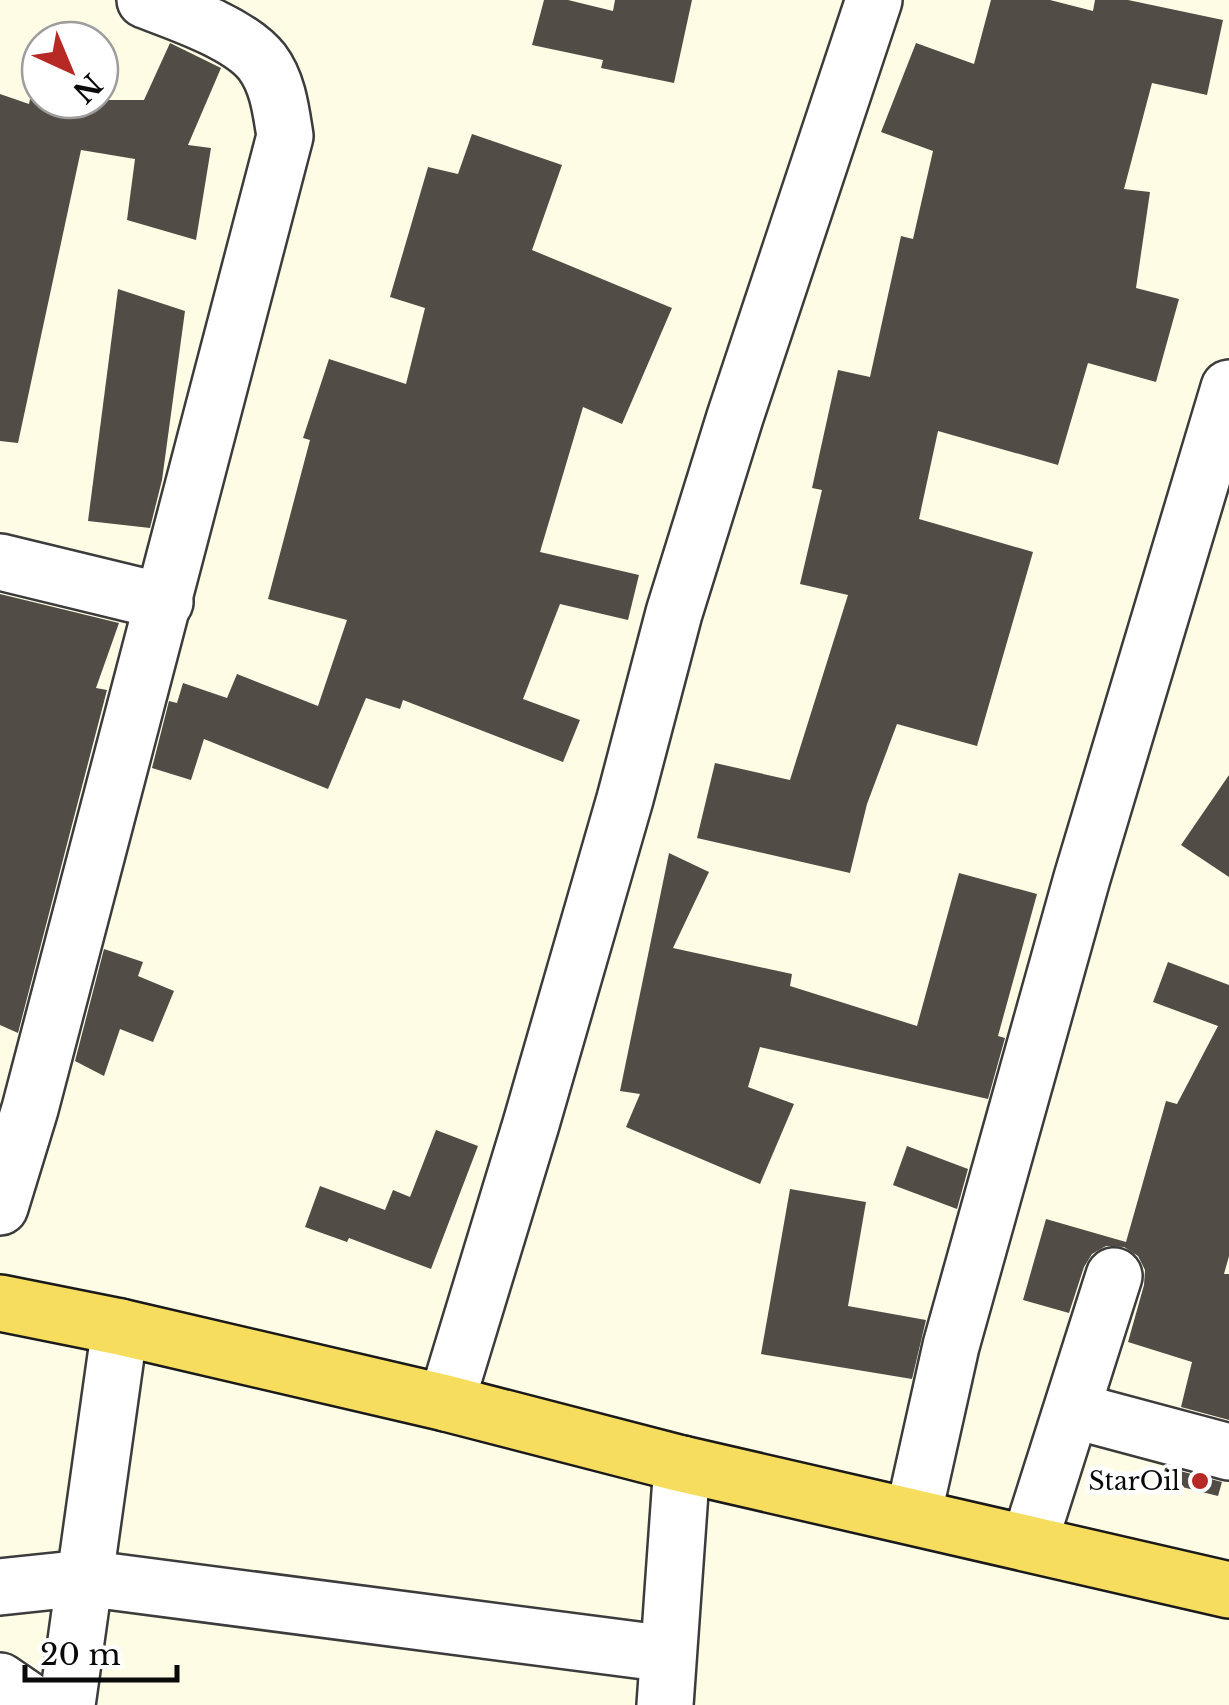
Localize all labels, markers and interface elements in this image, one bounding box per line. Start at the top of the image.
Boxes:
north arrow [20,20,120,120]
text: N [65,66,109,109]
place label: StarOil [1088,1466,1180,1497]
marker: StarOil [1189,1470,1211,1492]
scale bar [25,1620,178,1682]
text: 20 m [40,1636,121,1673]

